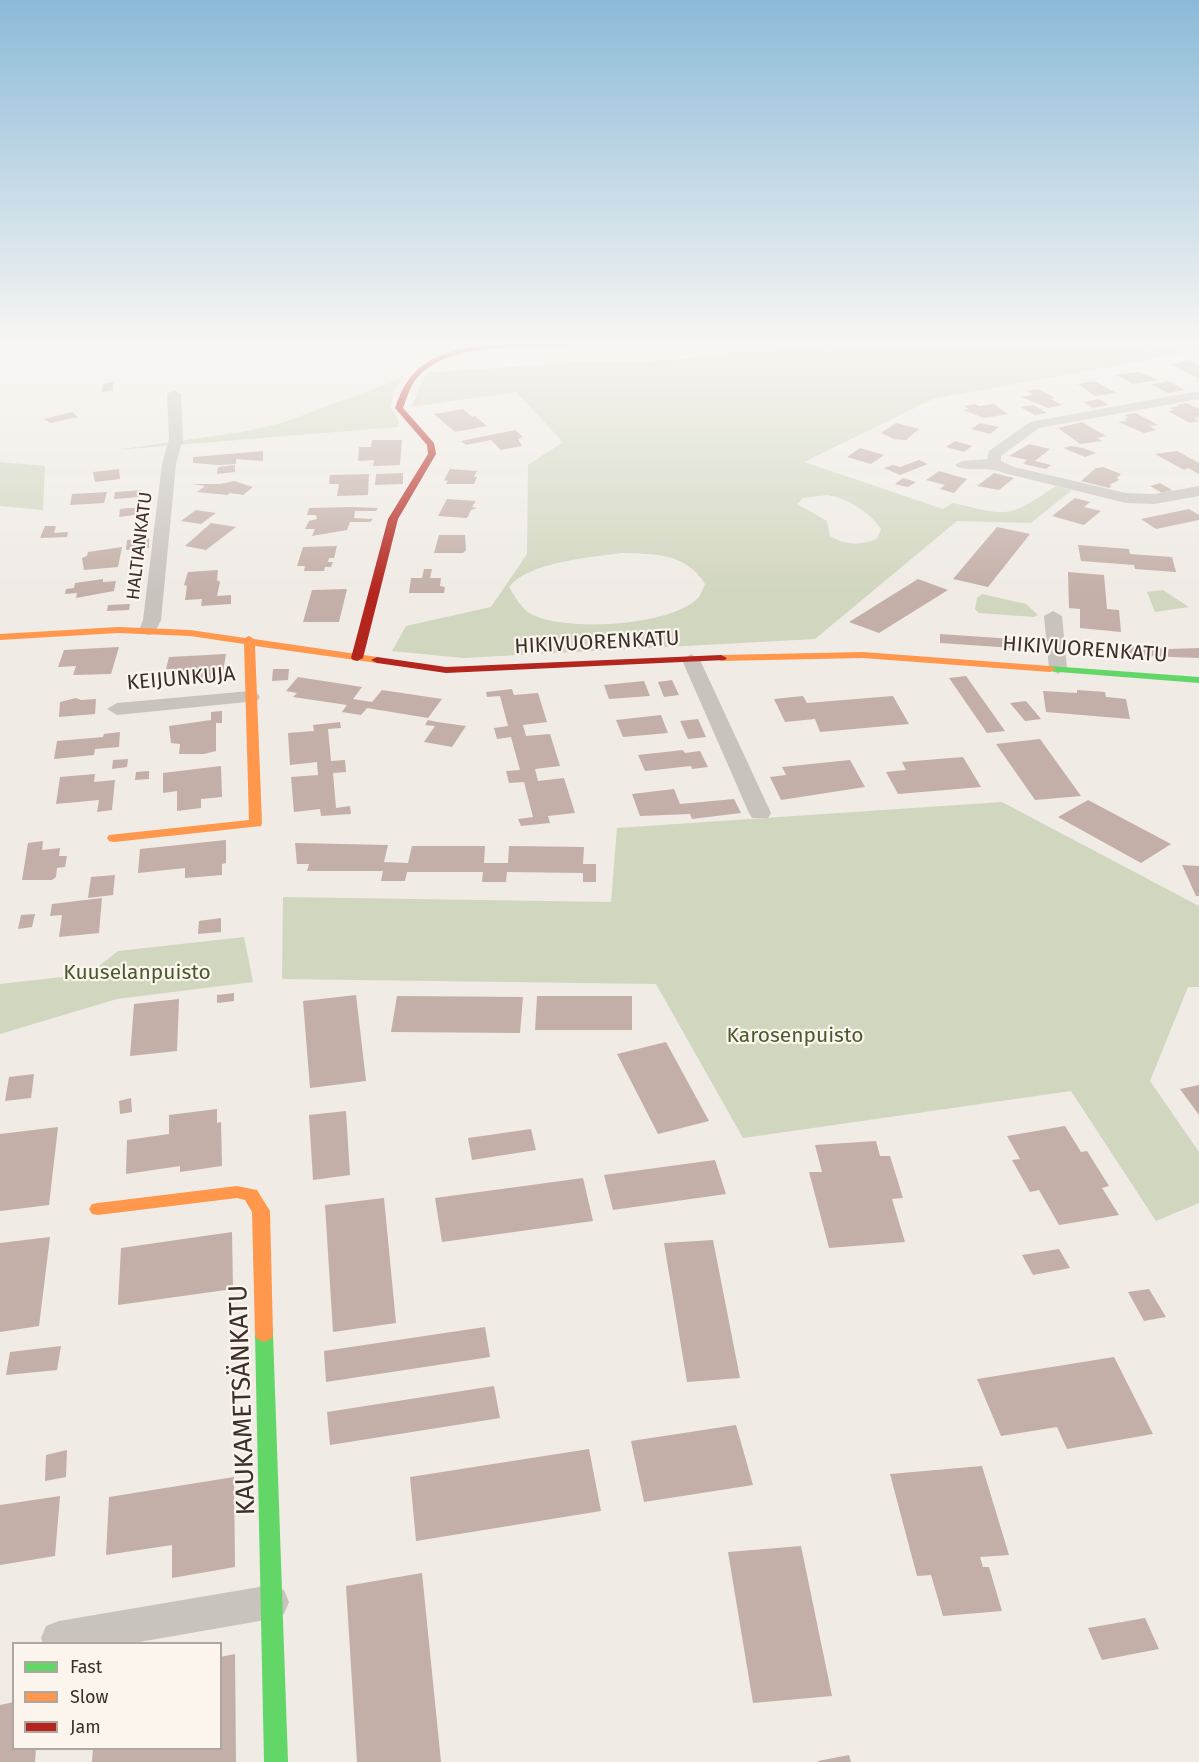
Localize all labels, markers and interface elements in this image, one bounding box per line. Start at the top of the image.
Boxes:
street label: HALTIANKATU [123,491,157,601]
street label: HIKIVUORENKATU [514,626,680,660]
street label: HIKIVUORENKATU [1002,632,1168,668]
street label: KEIJUNKUJA [126,662,236,696]
park label: Kuuselanpuisto [63,960,211,986]
park label: Karosenpuisto [727,1023,863,1049]
street label: KAUKAMETSÄNKATU [223,1284,263,1516]
legend [12,1642,222,1750]
text: Fast [70,1656,102,1678]
text: Slow [70,1686,108,1708]
text: Jam [70,1716,101,1738]

